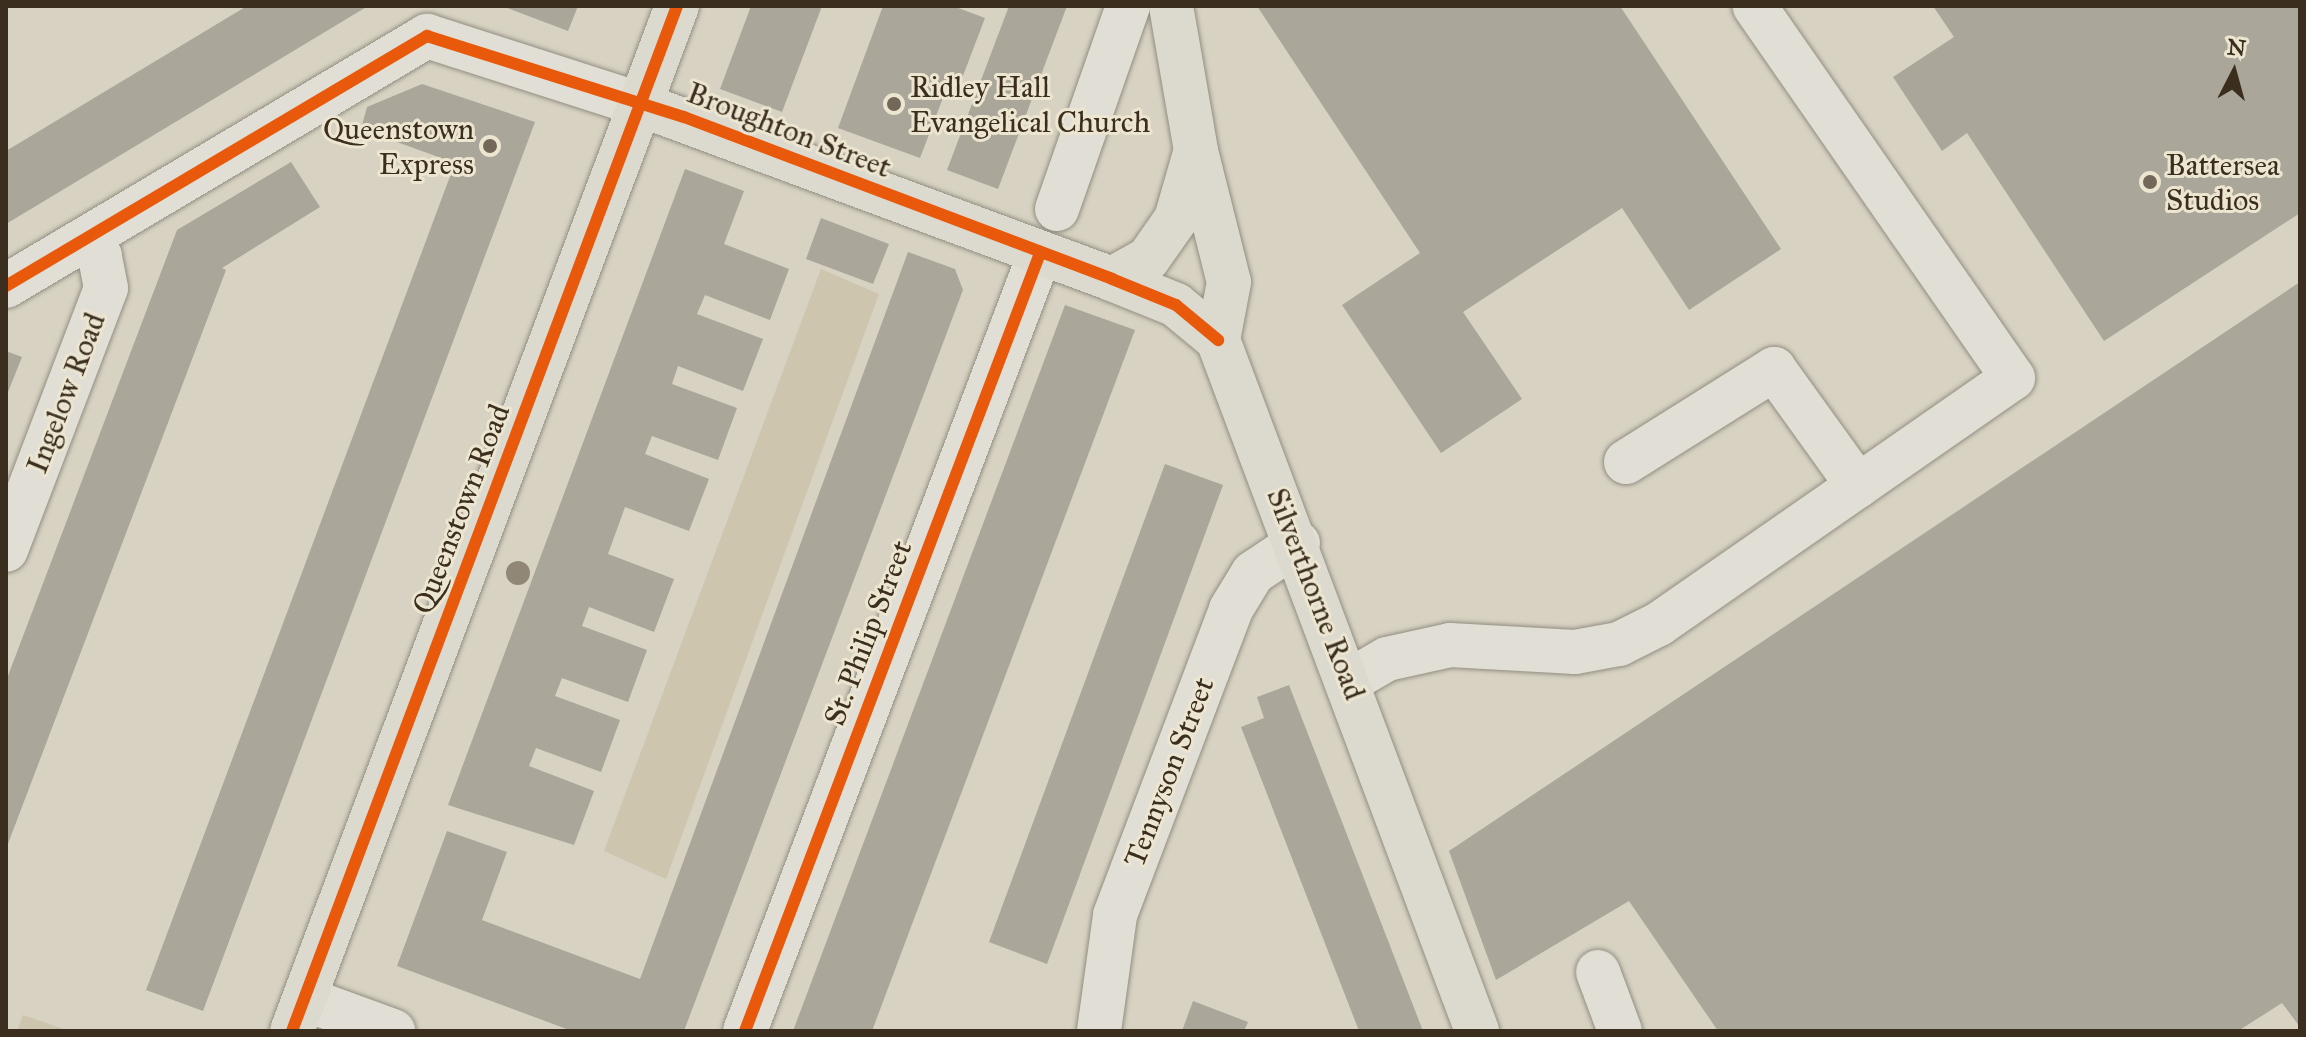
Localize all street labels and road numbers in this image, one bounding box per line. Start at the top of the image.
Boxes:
street label: Broughton Street [682,75,896,185]
street label: Ingelow Road [19,308,113,478]
street label: Queenstown Road [405,399,517,619]
street label: Silverthorne Road [1259,483,1373,705]
street label: St. Philip Street [816,536,920,730]
street label: Tennyson Street [1116,672,1222,872]

